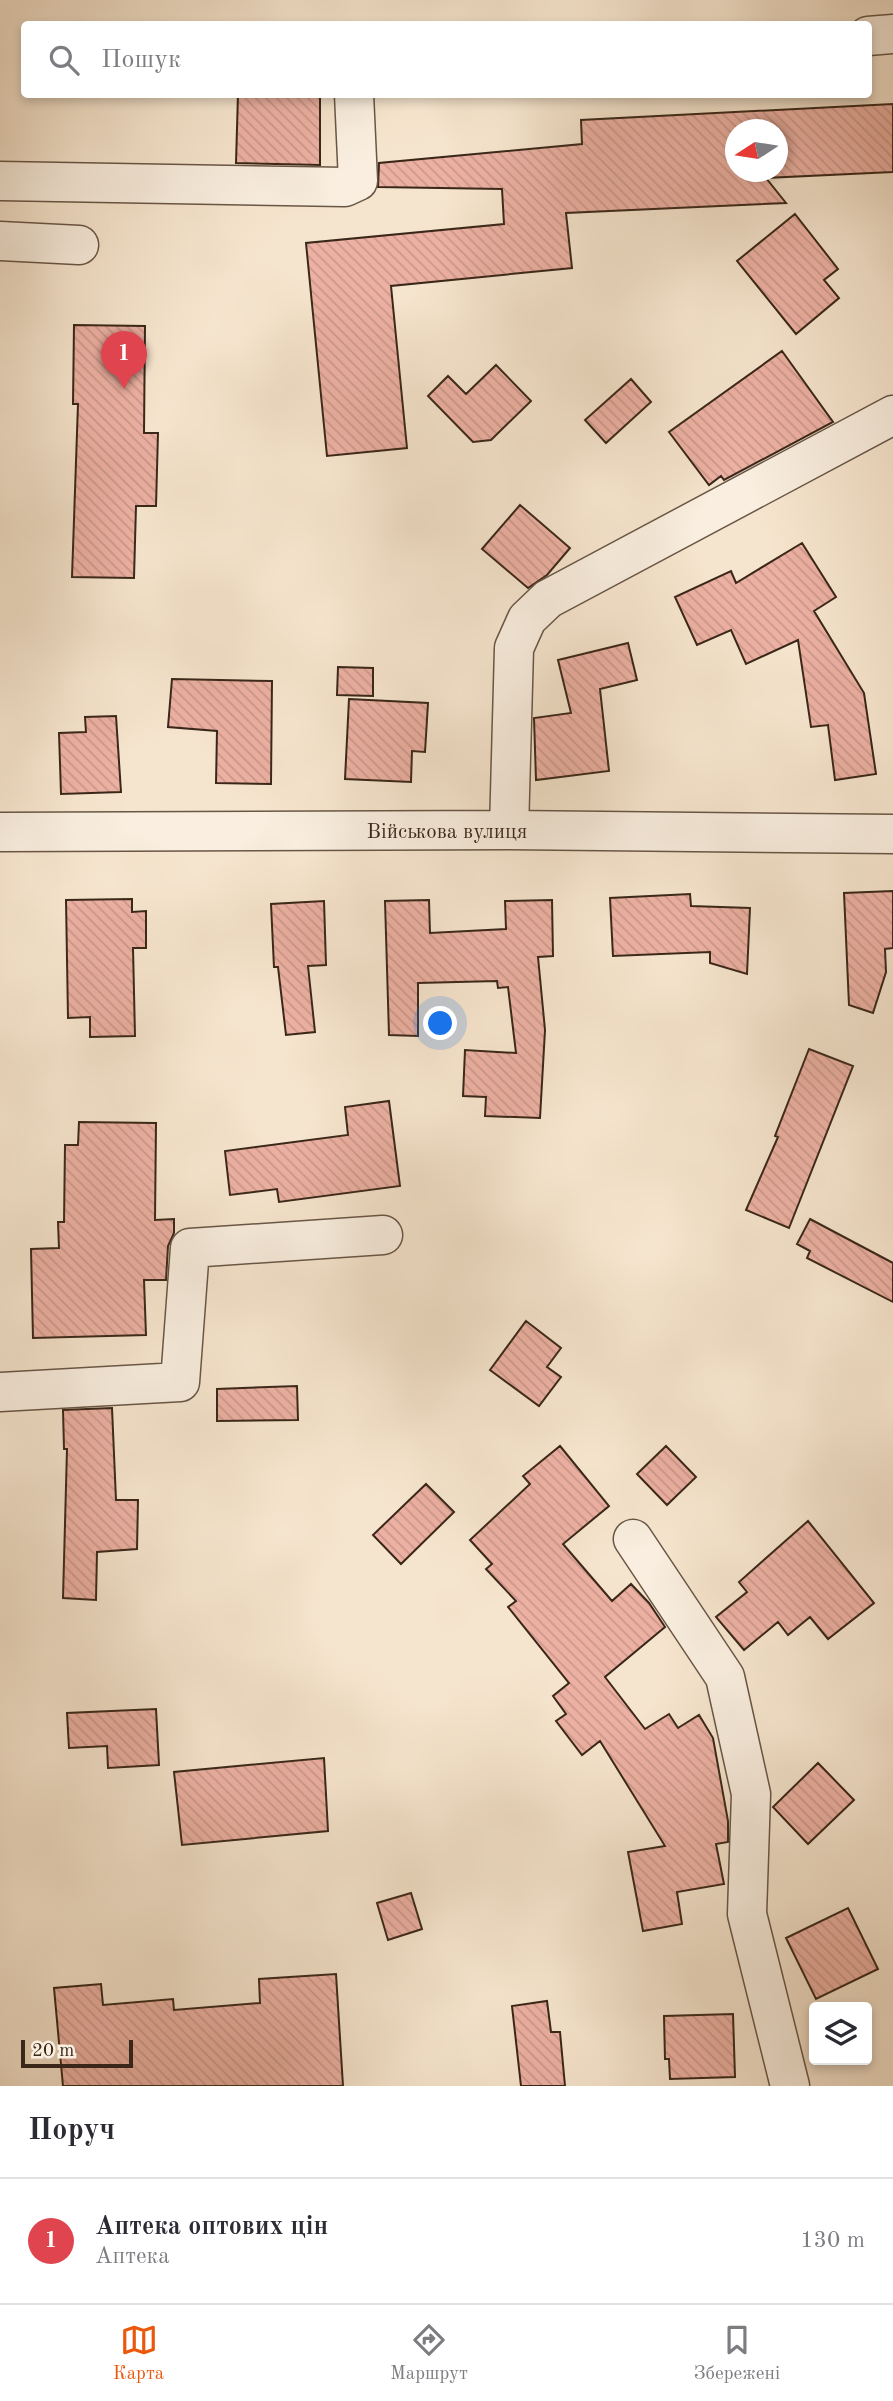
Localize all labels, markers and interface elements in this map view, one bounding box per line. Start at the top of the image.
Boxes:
search box [21,21,872,98]
icon: search [45,41,83,79]
text: Пошук [101,47,181,73]
north arrow [725,119,788,182]
pin: 1 [101,331,147,389]
street label: Військова вулиця [367,822,528,843]
your location [423,1006,457,1040]
map controls [809,2002,872,2065]
button: layers [809,2002,872,2065]
scale bar [21,2037,133,2069]
text: 20 m [32,2042,74,2061]
text: Поруч [28,2116,115,2146]
text: Аптека оптових цін [95,2214,328,2240]
text: 1 [44,2229,58,2252]
text: 130 m [800,2229,865,2252]
text: Аптека [95,2245,170,2268]
tab: Карта [113,2321,164,2386]
tab: Маршрут [390,2321,468,2386]
tab: Збережені [694,2321,780,2386]

